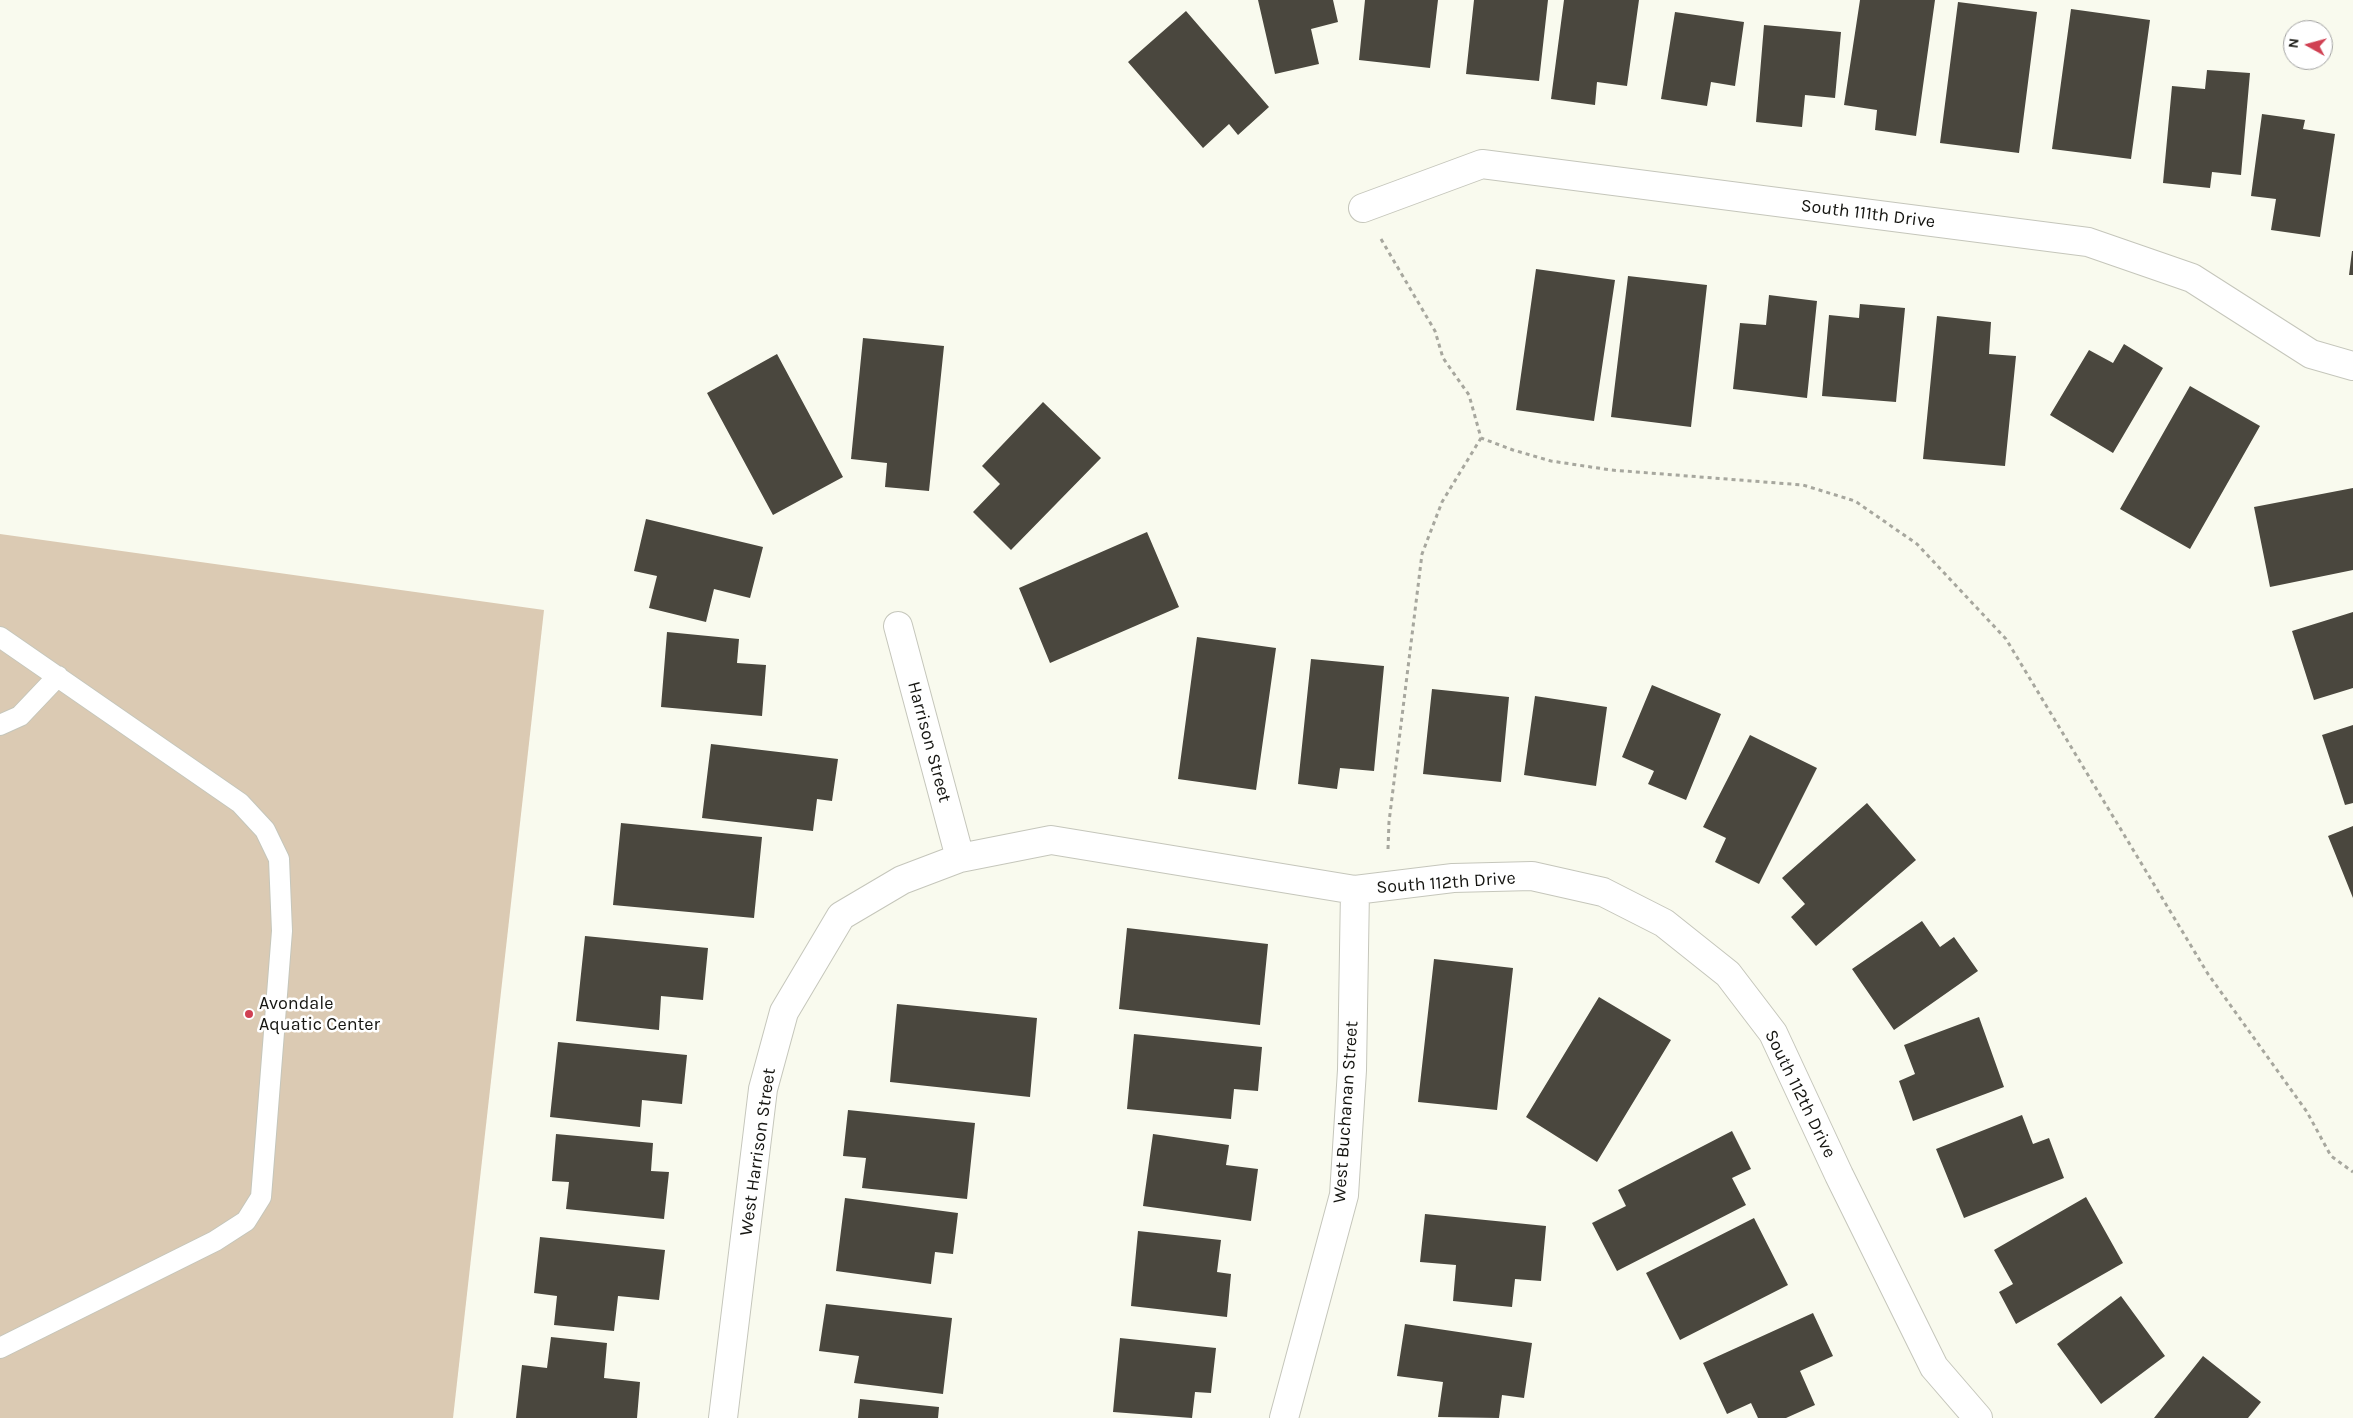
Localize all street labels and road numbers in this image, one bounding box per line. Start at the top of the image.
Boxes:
street label: South 111th Drive [1800,195,1936,233]
street label: Harrison Street [903,679,955,805]
street label: South 112th Drive [1376,867,1516,899]
street label: West Buchanan Street [1329,1020,1363,1204]
street label: South 112th Drive [1760,1026,1840,1162]
street label: West Harrison Street [736,1067,780,1237]

